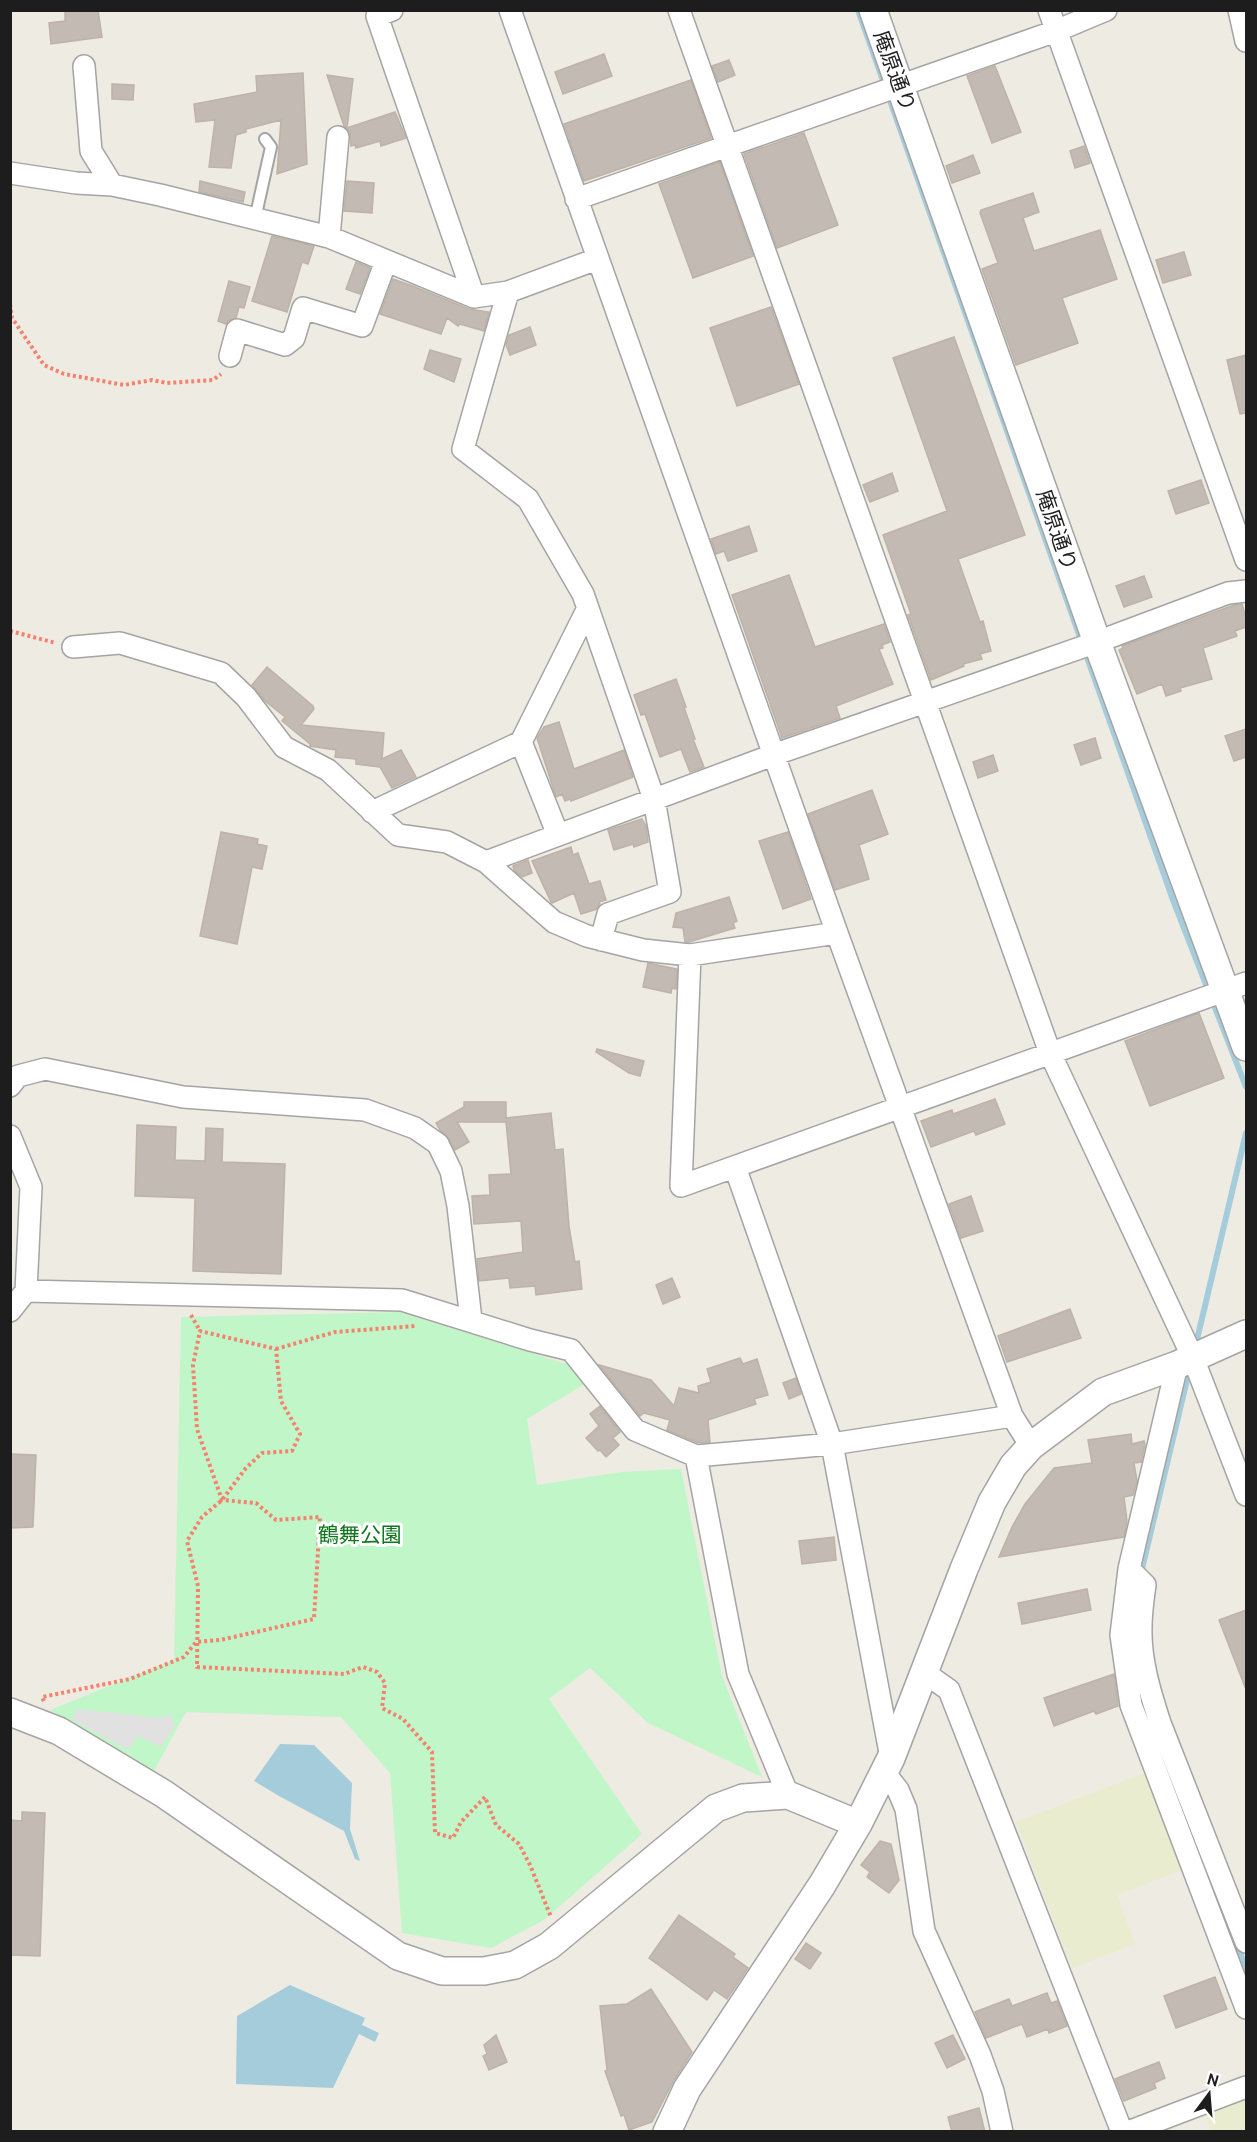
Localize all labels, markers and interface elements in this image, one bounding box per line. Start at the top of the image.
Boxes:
street label: 庵原通り [869,27,921,115]
street label: 庵原通り [1032,486,1082,574]
park label: 鶴舞公園 [318,1522,402,1547]
north arrow [1179,2064,1239,2124]
text: N [1205,2069,1221,2091]

